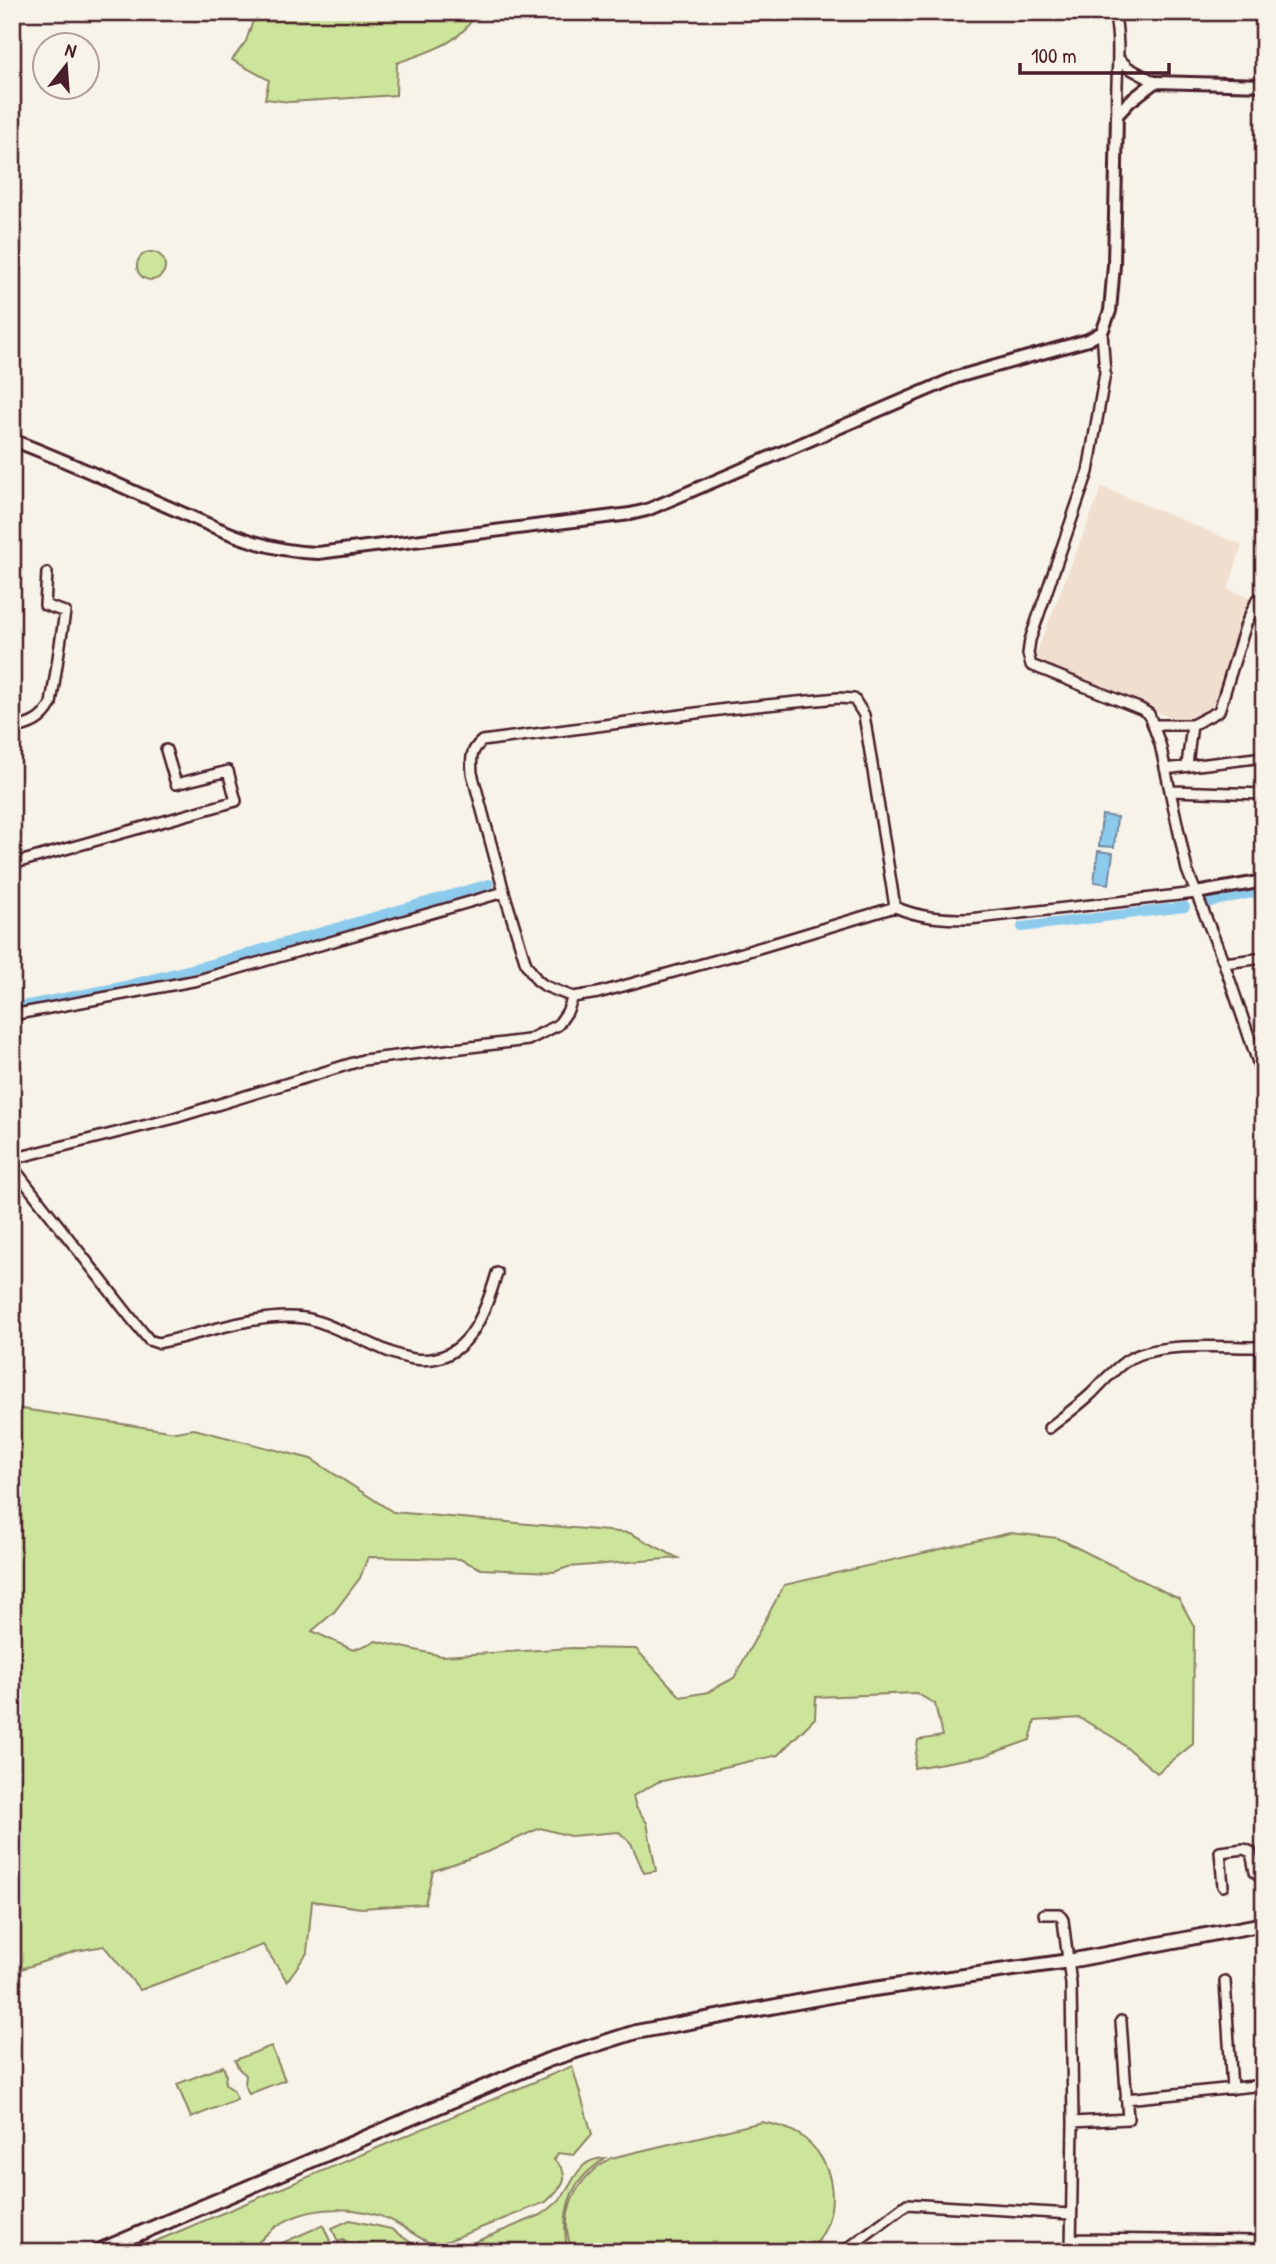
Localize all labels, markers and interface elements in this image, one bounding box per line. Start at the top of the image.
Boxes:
north arrow [32,32,102,102]
scale bar [1020,32,1169,76]
text: N [62,36,80,64]
text: 100 m [1031,41,1077,70]

